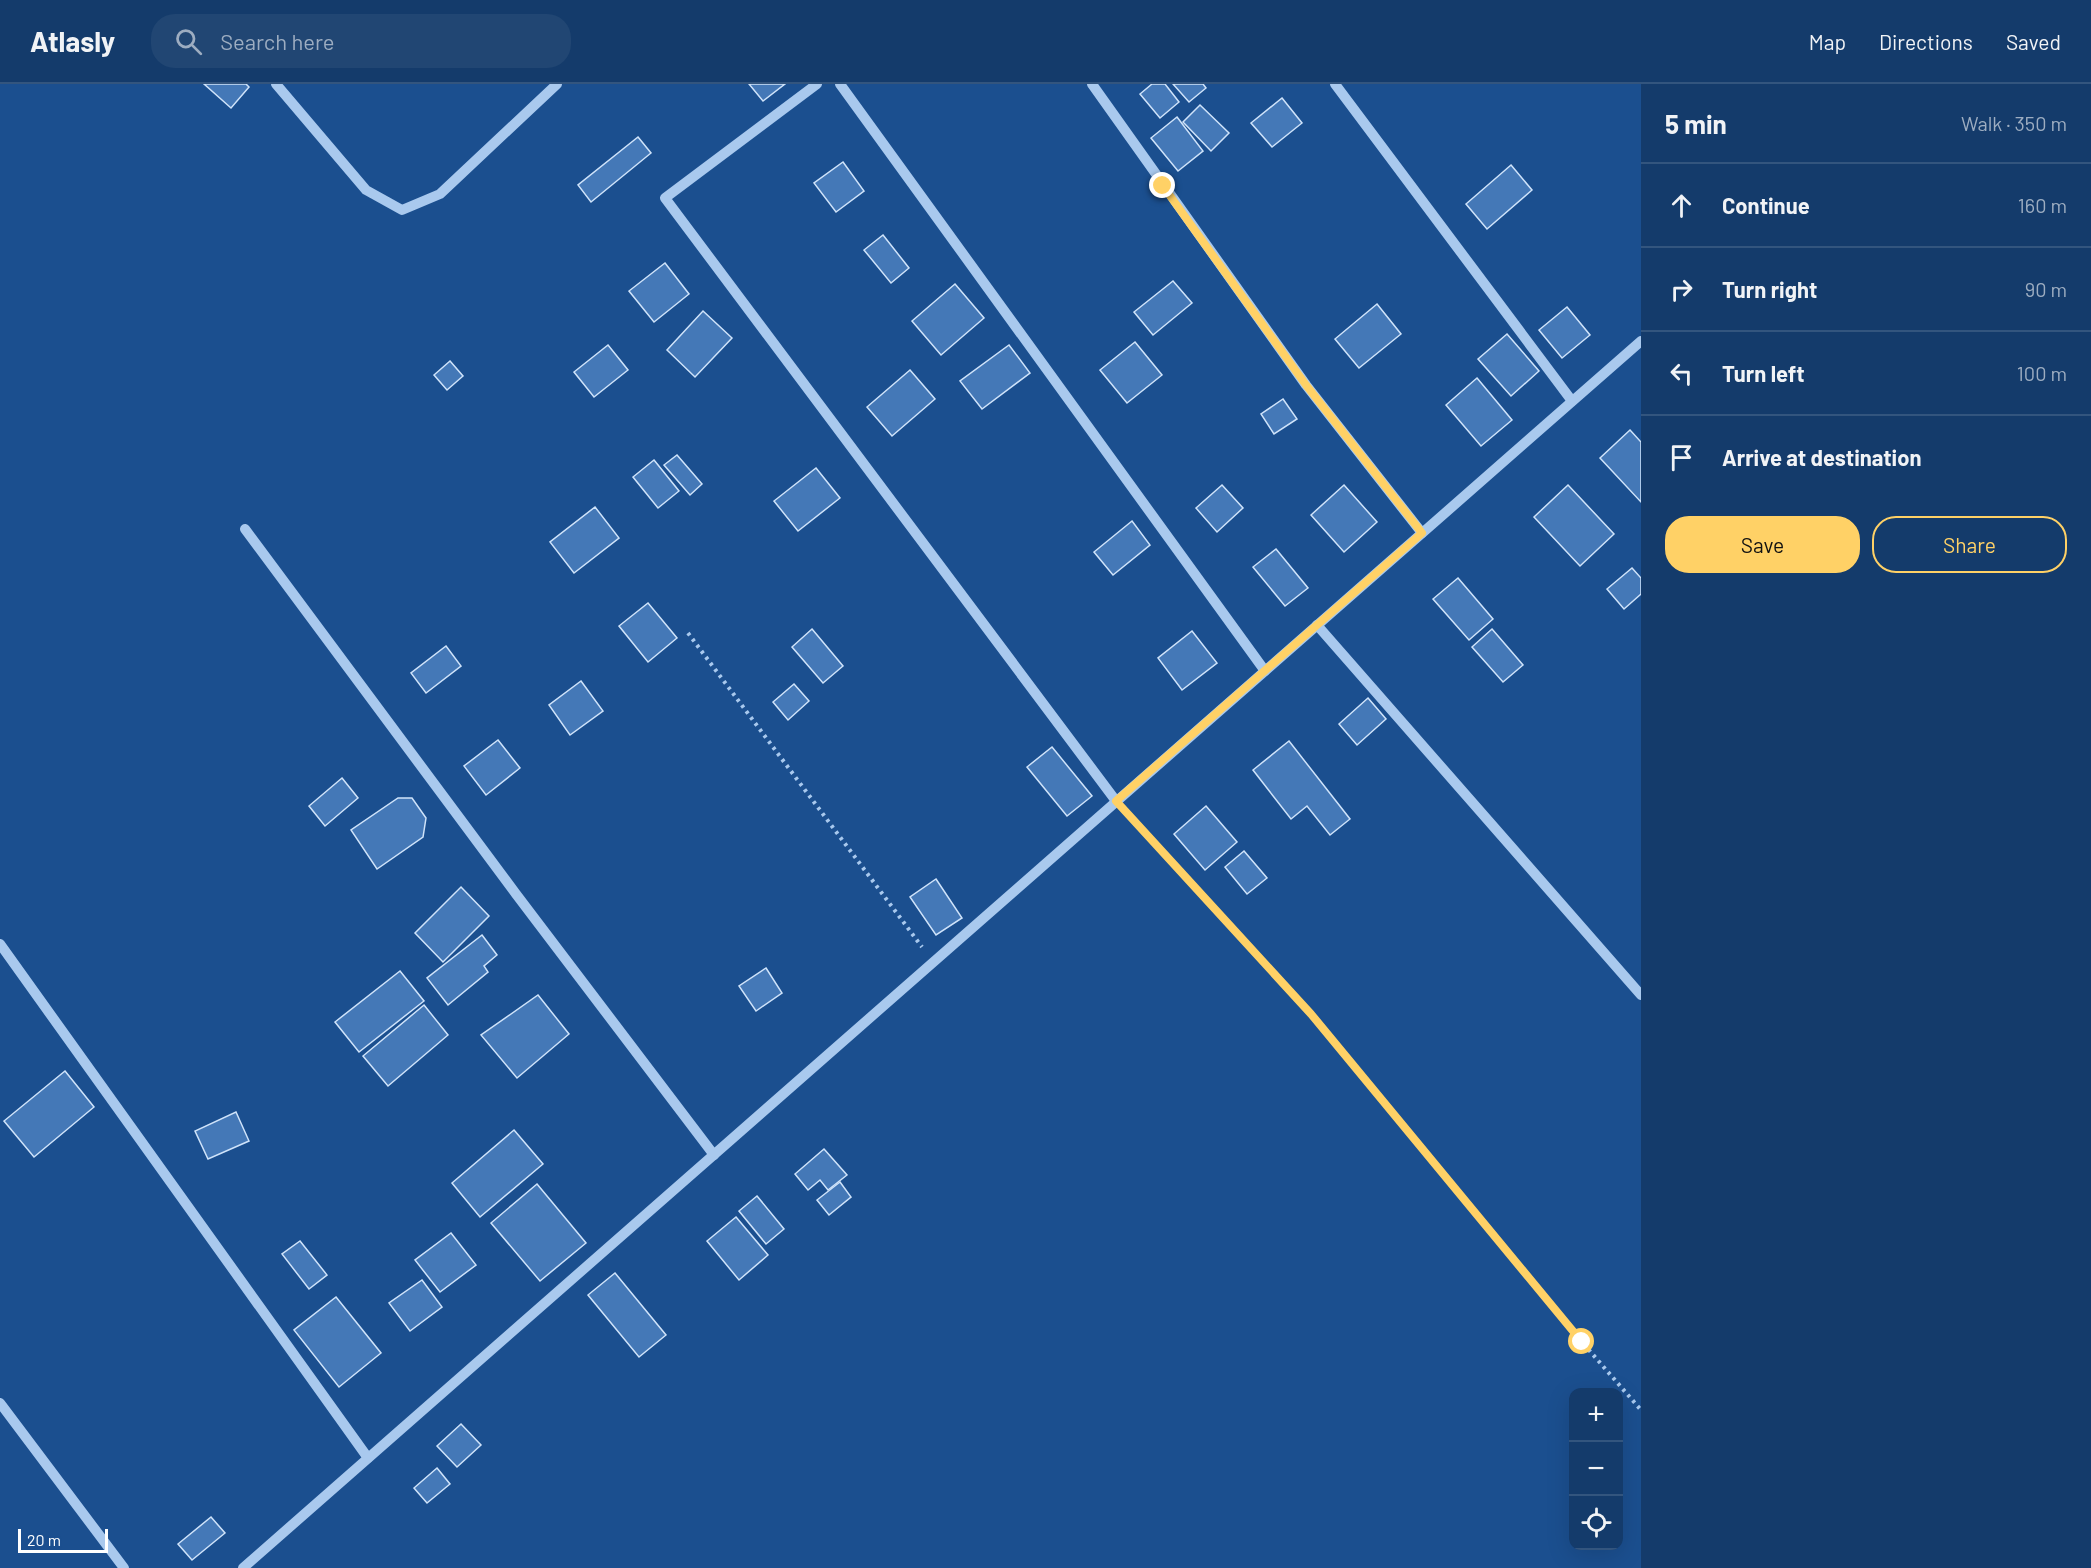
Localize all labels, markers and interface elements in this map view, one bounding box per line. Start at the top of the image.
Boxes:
search box [151,14,571,68]
text: Atlasly [30,24,115,58]
icon: search [172,25,205,58]
text: Search here [220,28,335,54]
text: Map [1809,29,1846,54]
text: Directions [1879,29,1973,54]
text: Saved [2006,29,2061,54]
text: 5 min [1665,108,1727,139]
text: Walk · 350 m [1961,111,2067,135]
route end [1149,172,1175,198]
icon: ahead [1665,189,1698,222]
text: Continue [1722,192,1810,218]
text: 160 m [2018,193,2067,217]
icon: right [1665,273,1698,306]
text: Turn right [1722,276,1817,302]
text: 90 m [2025,277,2067,301]
icon: left [1665,357,1698,390]
text: Turn left [1722,360,1805,386]
text: 100 m [2017,361,2067,385]
icon: arrive [1665,441,1698,474]
text: Arrive at destination [1722,444,1921,470]
button: Save [1665,516,1860,573]
button: Share [1872,516,2067,573]
route start [1568,1328,1594,1354]
map controls [1569,1388,1623,1550]
button: + [1569,1388,1623,1442]
button: − [1569,1442,1623,1496]
button: locate [1569,1496,1623,1550]
scale bar [18,1526,108,1554]
text: 20 m [27,1530,61,1549]

